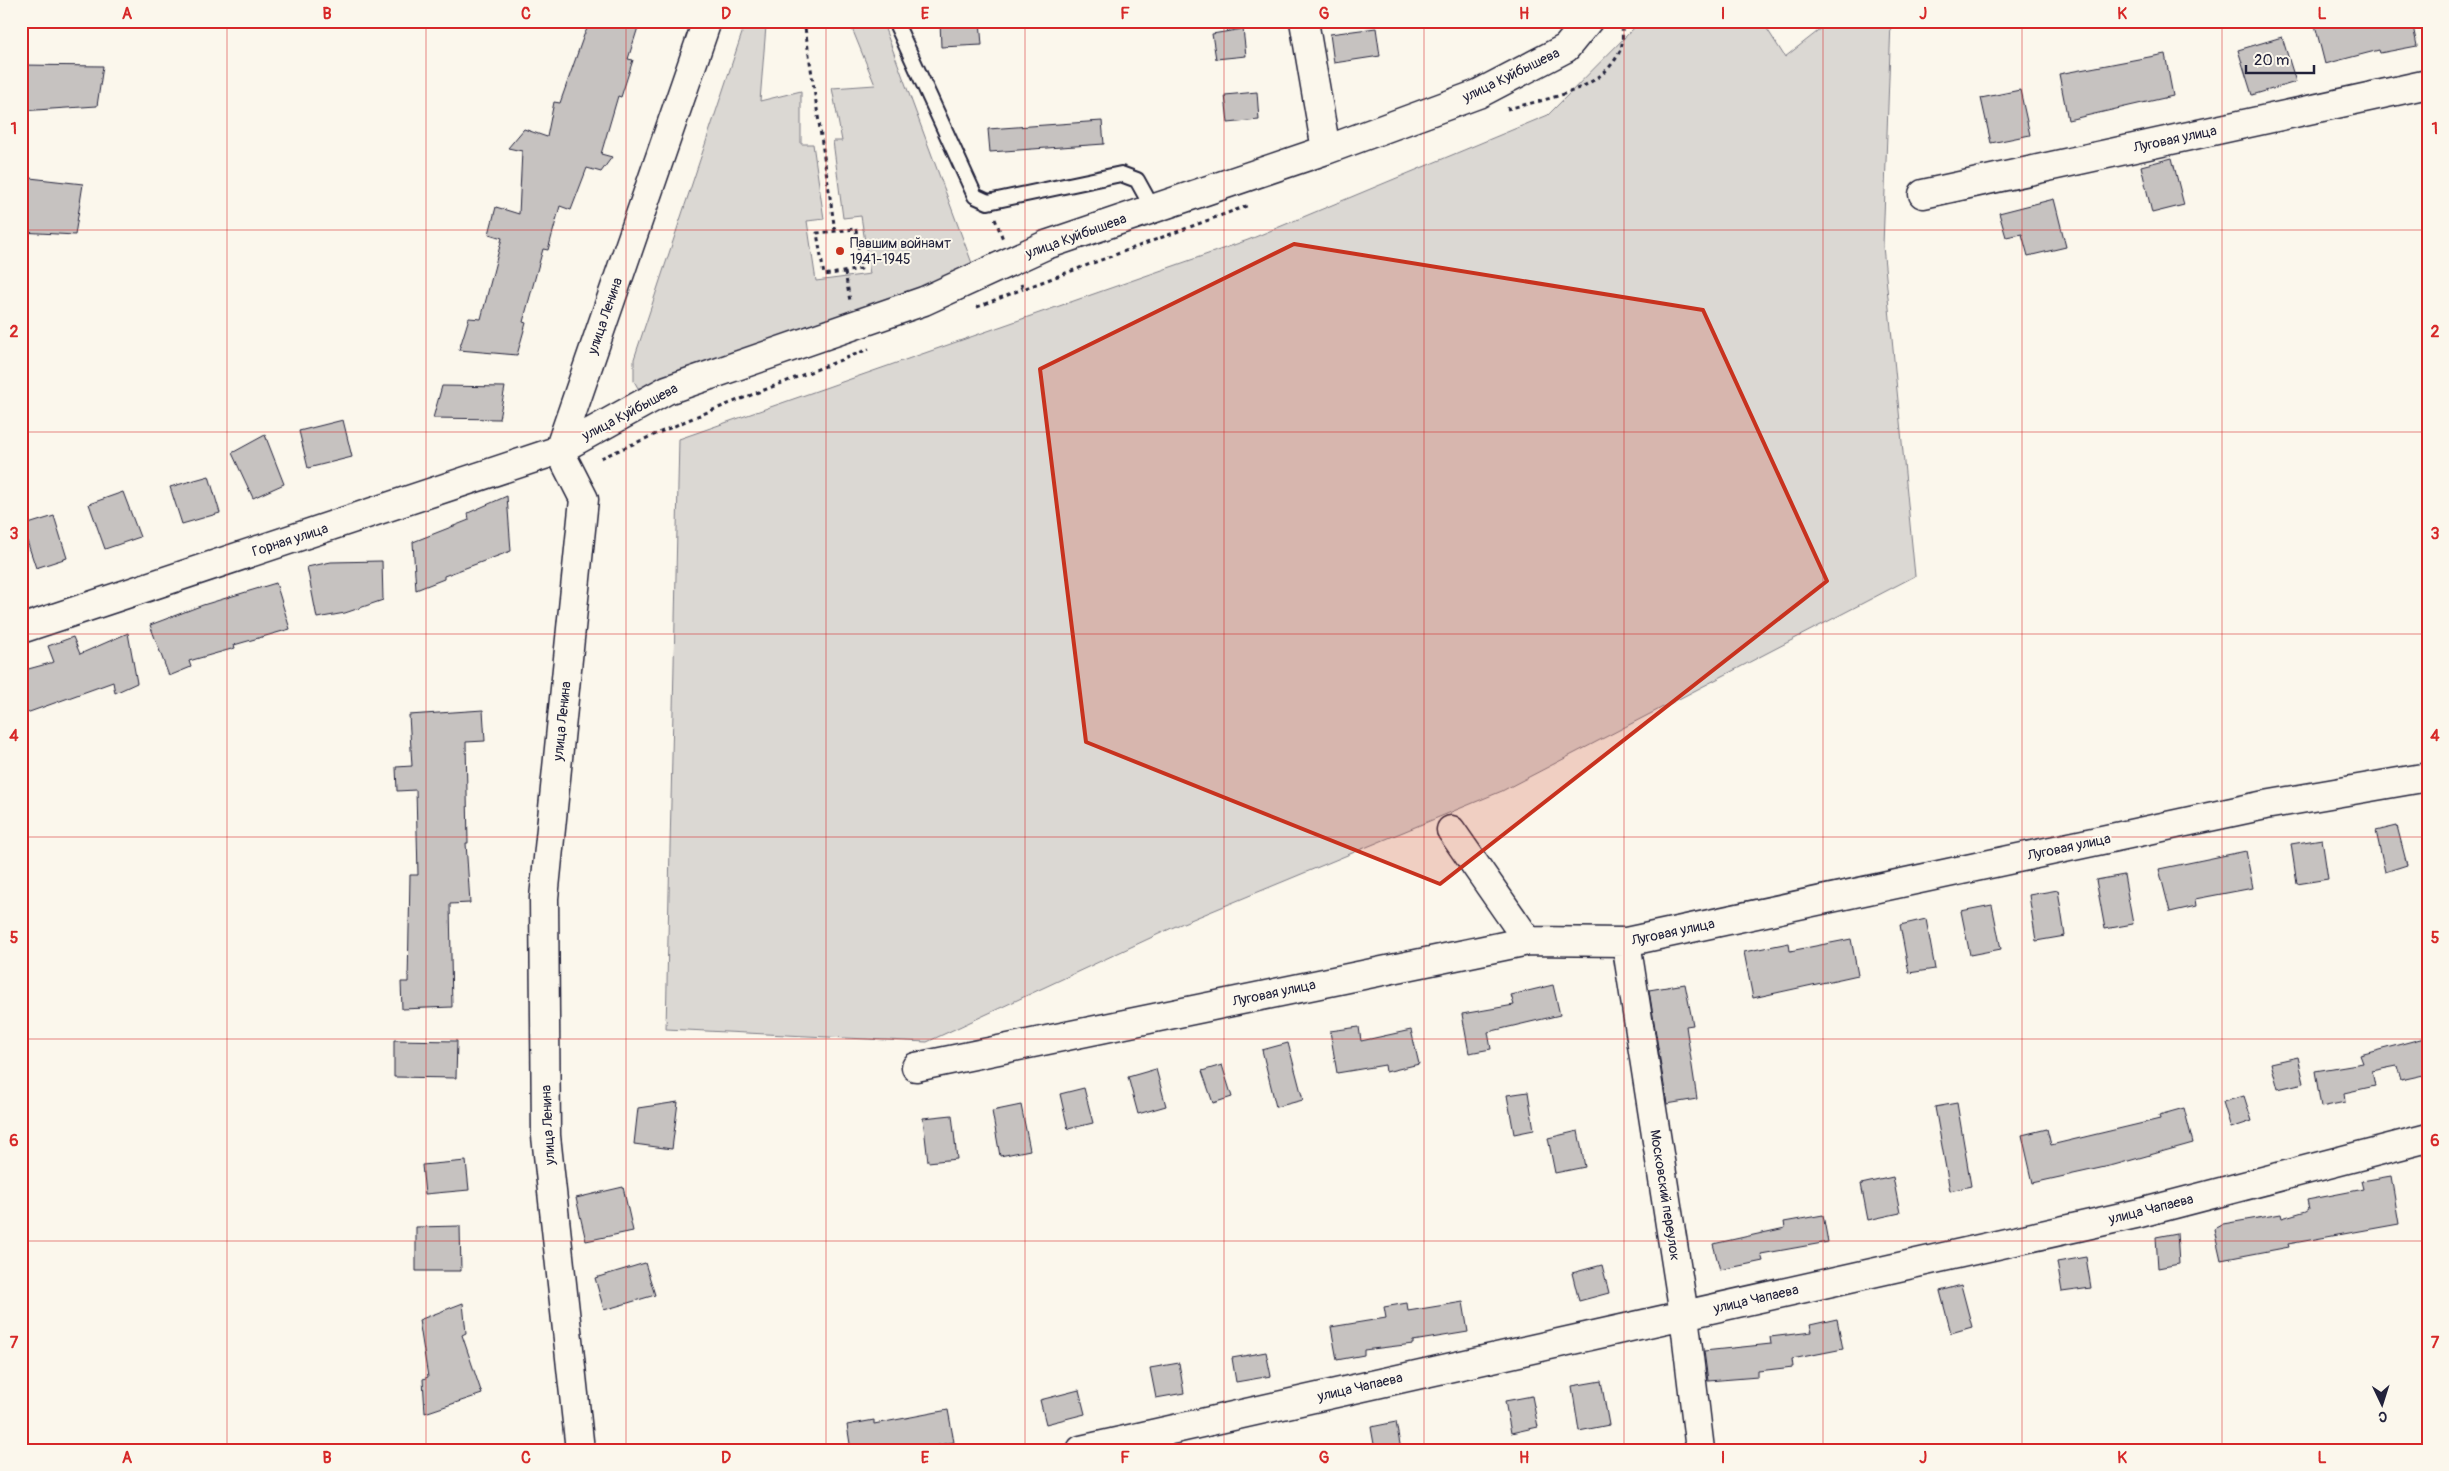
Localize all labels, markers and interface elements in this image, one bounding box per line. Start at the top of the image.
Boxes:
text: A [122,4,133,24]
text: B [322,4,332,24]
text: C [521,4,531,24]
text: D [721,4,731,24]
text: E [921,4,930,24]
text: F [1120,4,1130,24]
text: G [1319,4,1330,24]
text: H [1519,4,1529,24]
text: I [1721,4,1725,24]
text: J [1919,4,1927,24]
text: K [2117,4,2127,24]
text: L [2317,4,2327,24]
scale bar [2246,42,2314,74]
street label: улица Куйбышева [1459,44,1562,106]
text: 20 m [2254,51,2289,70]
text: 1 [11,119,17,139]
text: 1 [2432,119,2438,139]
street label: Луговая улица [2131,122,2218,156]
street label: улица Куйбышева [1022,210,1129,262]
place label: Павшим войнамт 1941-1945 [850,235,951,268]
marker: Павшим войнамт 1941-1945 [834,245,846,257]
street label: улица Ленина [584,275,626,357]
text: 2 [10,322,19,342]
text: 2 [2431,322,2440,342]
street label: улица Куйбышева [578,380,681,445]
street label: Горная улица [250,520,330,560]
text: 3 [10,524,19,544]
text: 3 [2431,524,2440,544]
street label: улица Ленина [549,680,575,763]
text: 4 [9,726,19,746]
text: 4 [2430,726,2440,746]
street label: Луговая улица [2025,830,2112,864]
street label: Луговая улица [1629,915,1716,949]
text: 5 [10,928,19,948]
text: 5 [2431,928,2440,948]
street label: Луговая улица [1230,976,1317,1010]
street label: улица Ленина [537,1085,559,1166]
street label: Московский переулок [1646,1128,1684,1262]
text: 6 [9,1131,19,1151]
text: 6 [2430,1131,2440,1151]
street label: улица Чапаева [2106,1190,2195,1228]
street label: улица Чапаева [1711,1281,1800,1317]
text: 7 [10,1333,19,1353]
text: 7 [2431,1333,2440,1353]
street label: улица Чапаева [1315,1369,1404,1405]
north arrow [2356,1378,2406,1428]
text: С [2378,1408,2388,1425]
text: A [122,1448,133,1468]
text: B [322,1448,332,1468]
text: C [521,1448,531,1468]
text: D [721,1448,731,1468]
text: E [921,1448,930,1468]
text: F [1120,1448,1130,1468]
text: G [1319,1448,1330,1468]
text: H [1519,1448,1529,1468]
text: I [1721,1448,1725,1468]
text: J [1919,1448,1927,1468]
text: K [2117,1448,2127,1468]
text: L [2317,1448,2327,1468]

